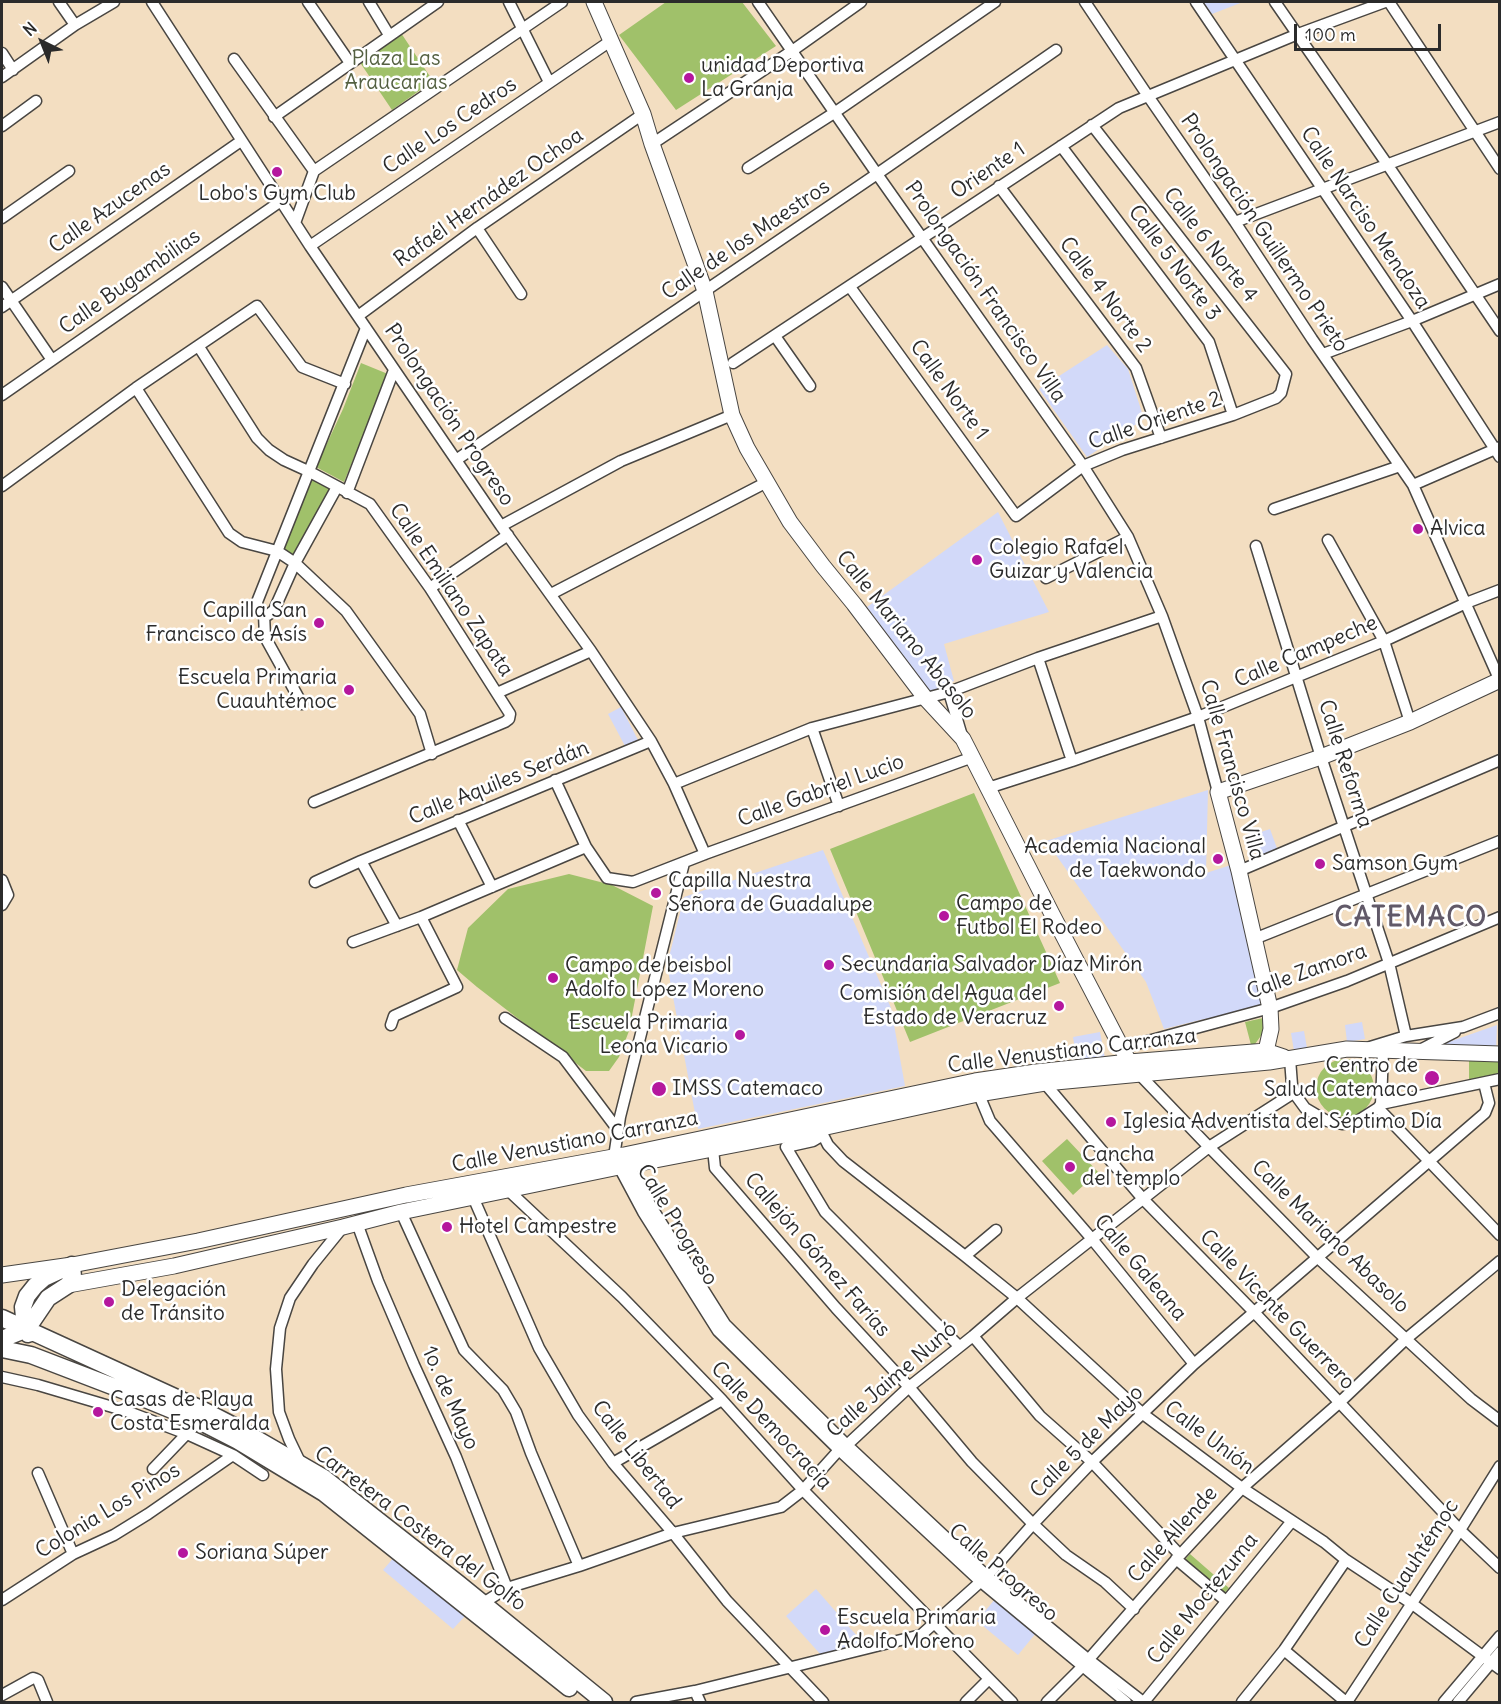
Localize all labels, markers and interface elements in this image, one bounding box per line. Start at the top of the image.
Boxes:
north arrow [12,12,72,72]
scale bar [1297,12,1444,50]
text: N [19,18,41,40]
text: 100 m [1305,23,1356,46]
park label: Plaza Las Araucarias [344,46,448,96]
place label: unidad Deportiva La Granja [701,53,864,103]
marker: unidad Deportiva La Granja [682,71,696,85]
street label: Calle Los Cedros [378,72,522,180]
street label: Prolongación Guillermo Prieto [1175,109,1353,357]
street label: Calle Narciso Mendoza [1295,122,1435,314]
street label: Rafaél Hernádez Ochoa [390,123,588,273]
street label: Oriente 1 [946,137,1030,205]
street label: Calle Azucenas [44,157,176,259]
marker: Lobo's Gym Club [270,165,284,179]
street label: Calle de los Maestros [657,174,835,306]
street label: Prolongación Francisco Villa [899,176,1071,408]
place label: Lobo's Gym Club [198,181,356,207]
street label: Calle 6 Norte 4 [1157,183,1263,307]
street label: Calle 5 Norte 3 [1122,200,1226,326]
street label: Calle Bugambilias [55,224,205,340]
street label: Calle 4 Norte 2 [1053,232,1157,358]
street label: Prolongación Progreso [379,319,519,511]
street label: Calle Norte 1 [904,335,994,445]
street label: Calle Oriente 2 [1085,386,1225,456]
street label: Calle Emiliano Zapata [384,499,518,681]
place label: Alvica [1430,516,1486,542]
marker: Alvica [1411,522,1425,536]
place label: Colegio Rafael Guizar y Valencia [989,535,1153,585]
street label: Calle Mariano Abasolo [830,546,982,724]
marker: Colegio Rafael Guizar y Valencia [970,553,984,567]
place label: Capilla San Francisco de Asís [145,598,307,648]
street label: Calle Campeche [1231,611,1381,693]
marker: Capilla San Francisco de Asís [312,616,326,630]
place label: Escuela Primaria Cuauhtémoc [178,665,337,715]
street label: Calle Francisco Villa [1194,677,1270,863]
marker: Escuela Primaria Cuauhtémoc [342,683,356,697]
street label: Calle Reforma [1312,697,1378,831]
street label: Calle Aquiles Serdán [405,735,593,831]
street label: Calle Gabriel Lucio [735,749,907,833]
place label: Academia Nacional de Taekwondo [1024,834,1206,884]
place label: Samson Gym [1332,851,1458,877]
marker: Academia Nacional de Taekwondo [1211,852,1225,866]
marker: Samson Gym [1313,857,1327,871]
place label: Capilla Nuestra Señora de Guadalupe [668,868,873,918]
marker: Capilla Nuestra Señora de Guadalupe [649,886,663,900]
place label: Campo de Futbol El Rodeo [956,891,1102,941]
district label: CATEMACO [1334,902,1488,934]
marker: Campo de Futbol El Rodeo [937,909,951,923]
street label: Calle Zamora [1244,939,1370,1005]
place label: Secundaria Salvador Díaz Mirón [841,952,1142,978]
place label: Campo de beisbol Adolfo Lopez Moreno [565,953,764,1003]
marker: Secundaria Salvador Díaz Mirón [822,958,836,972]
marker: Campo de beisbol Adolfo Lopez Moreno [546,971,560,985]
place label: Comisión del Agua del Estado de Veracruz [839,981,1047,1031]
marker: Comisión del Agua del Estado de Veracruz [1052,999,1066,1013]
place label: Escuela Primaria Leona Vicario [569,1010,728,1060]
street label: Calle Venustiano Carranza [946,1023,1198,1079]
marker: Escuela Primaria Leona Vicario [733,1028,747,1042]
place label: Centro de Salud Catemaco [1264,1053,1418,1103]
marker: Centro de Salud Catemaco [1423,1069,1441,1087]
place label: IMSS Catemaco [672,1076,823,1102]
marker: IMSS Catemaco [650,1080,668,1098]
street label: Calle Venustiano Carranza [450,1106,700,1178]
place label: Iglesia Adventista del Séptimo Día [1123,1109,1442,1135]
marker: Iglesia Adventista del Séptimo Día [1104,1115,1118,1129]
place label: Cancha del templo [1082,1142,1180,1192]
street label: Calle Mariano Abasolo [1246,1155,1414,1319]
street label: Calle Progreso [631,1160,723,1290]
marker: Cancha del templo [1063,1160,1077,1174]
street label: Callejón Gómez Farías [739,1168,895,1342]
street label: Calle Galeana [1088,1210,1192,1326]
place label: Hotel Campestre [459,1214,617,1240]
marker: Hotel Campestre [440,1220,454,1234]
street label: Calle Vicente Guerrero [1194,1225,1360,1395]
place label: Delegación de Tránsito [121,1277,226,1327]
marker: Delegación de Tránsito [102,1295,116,1309]
street label: Calle Jaime Nunó [822,1317,962,1443]
street label: 1o. de Mayo [416,1342,484,1454]
street label: Calle Democracia [705,1357,837,1495]
street label: Calle 5 de Mayo [1025,1380,1149,1504]
place label: Casas de Playa Costa Esmeralda [110,1387,270,1437]
street label: Calle Libertad [586,1396,686,1514]
street label: Calle Unión [1159,1396,1259,1480]
marker: Casas de Playa Costa Esmeralda [91,1405,105,1419]
street label: Carretera Costera del Golfo [309,1441,531,1617]
street label: Colonia Los Pinos [31,1458,185,1564]
street label: Calle Allende [1123,1481,1223,1589]
street label: Calle Cuauhtémoc [1350,1495,1464,1653]
street label: Calle Progreso [943,1519,1063,1627]
street label: Calle Moctezuma [1142,1528,1264,1670]
place label: Soriana Súper [195,1540,329,1566]
marker: Soriana Súper [176,1546,190,1560]
place label: Escuela Primaria Adolfo Moreno [837,1605,996,1655]
marker: Escuela Primaria Adolfo Moreno [818,1623,832,1637]

